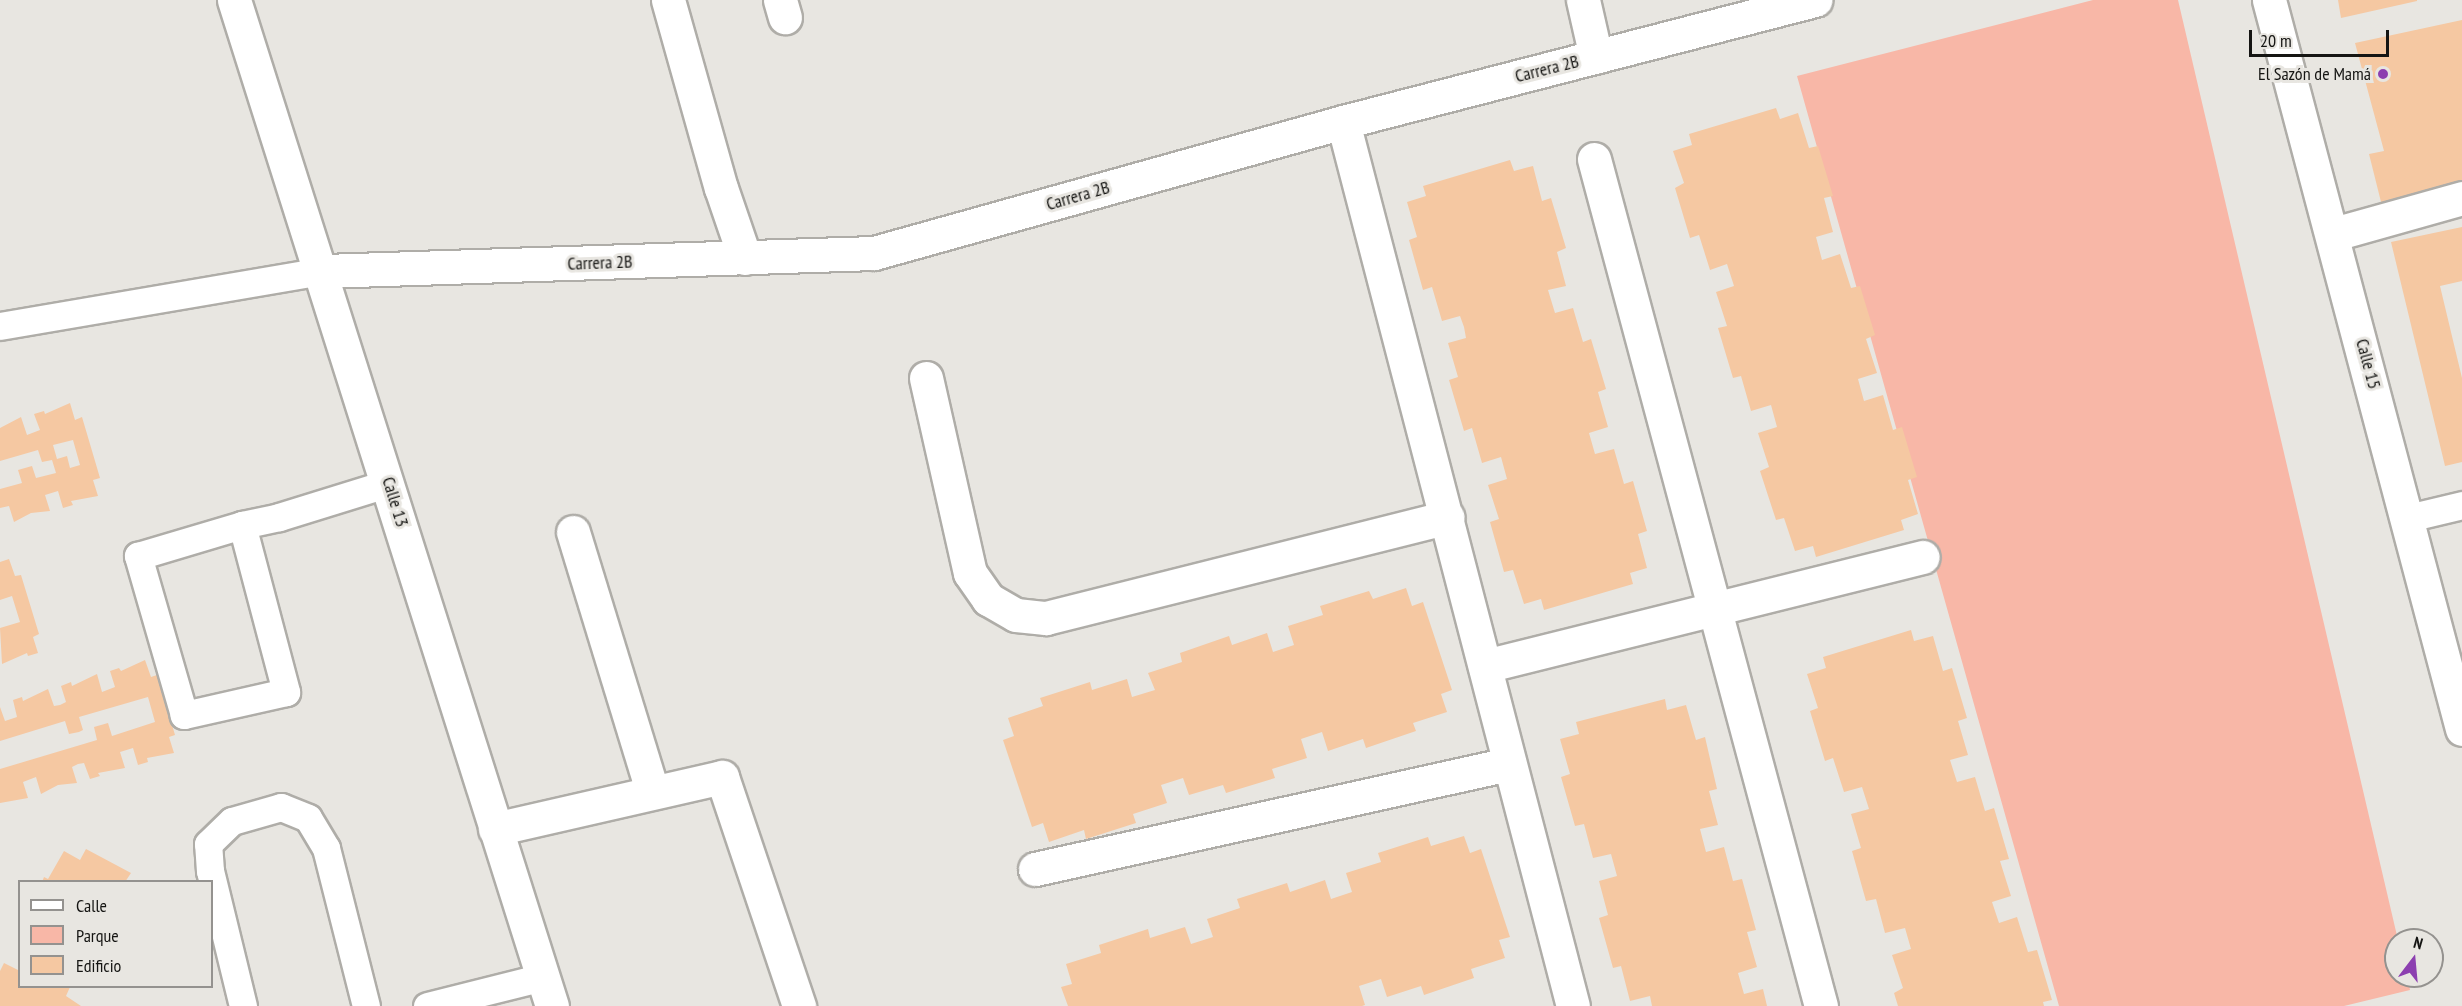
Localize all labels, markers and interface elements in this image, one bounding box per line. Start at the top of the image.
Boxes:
scale bar [2252,18,2392,56]
text: 20 m [2260,29,2292,52]
street label: Carrera 2B [1513,51,1581,87]
place label: El Sazón de Mamá [2258,63,2371,85]
marker: El Sazón de Mamá [2376,67,2390,81]
street label: Carrera 2B [1044,177,1112,215]
street label: Carrera 2B [567,251,633,275]
street label: Calle 15 [2351,337,2385,391]
street label: Calle 13 [377,474,413,530]
legend [18,880,213,988]
text: Calle [76,894,107,917]
text: Parque [76,924,119,947]
north arrow [2384,928,2444,988]
text: N [2411,932,2425,953]
text: Edificio [76,954,121,977]

